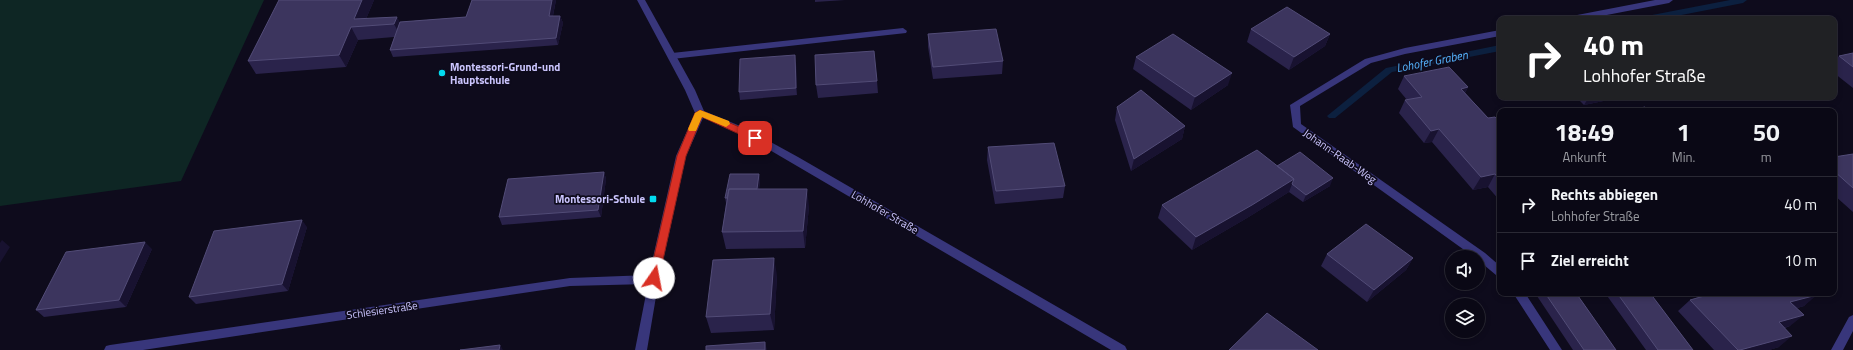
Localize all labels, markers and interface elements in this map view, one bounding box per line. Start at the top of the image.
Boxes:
text: 40 m [1583,23,1644,66]
icon: right [1517,32,1569,84]
water label: Lohofer Graben [1395,45,1470,77]
place label: Montessori-Grund-und Hauptschule [450,59,560,88]
text: Lohhofer Straße [1583,62,1706,89]
marker: Montessori-Grund-und Hauptschule [437,68,447,78]
text: 18:49 [1554,114,1614,150]
text: 1 [1677,114,1690,150]
text: 50 [1753,114,1780,150]
pin [738,121,772,155]
street label: Johann-Raab-Weg [1300,125,1380,187]
icon: arrive [744,127,766,149]
text: Ankunft [1563,147,1606,167]
text: Min. [1672,147,1695,167]
text: m [1761,147,1772,167]
text: Rechts abbiegen [1551,183,1658,206]
street label: Lohhofer Straße [849,186,922,238]
place label: Montessori-Schule [555,191,645,207]
text: 40 m [1784,193,1817,216]
marker: Montessori-Schule [648,194,658,204]
icon: right [1517,194,1539,216]
text: Lohhofer Straße [1551,206,1640,226]
text: Ziel erreicht [1551,249,1629,272]
text: 10 m [1784,249,1817,272]
map controls [1445,250,1485,338]
button: sound [1445,250,1485,290]
icon: arrive [1517,250,1539,272]
position arrow [633,257,675,299]
street label: Schlesierstraße [345,297,419,323]
button: layers [1445,298,1485,338]

